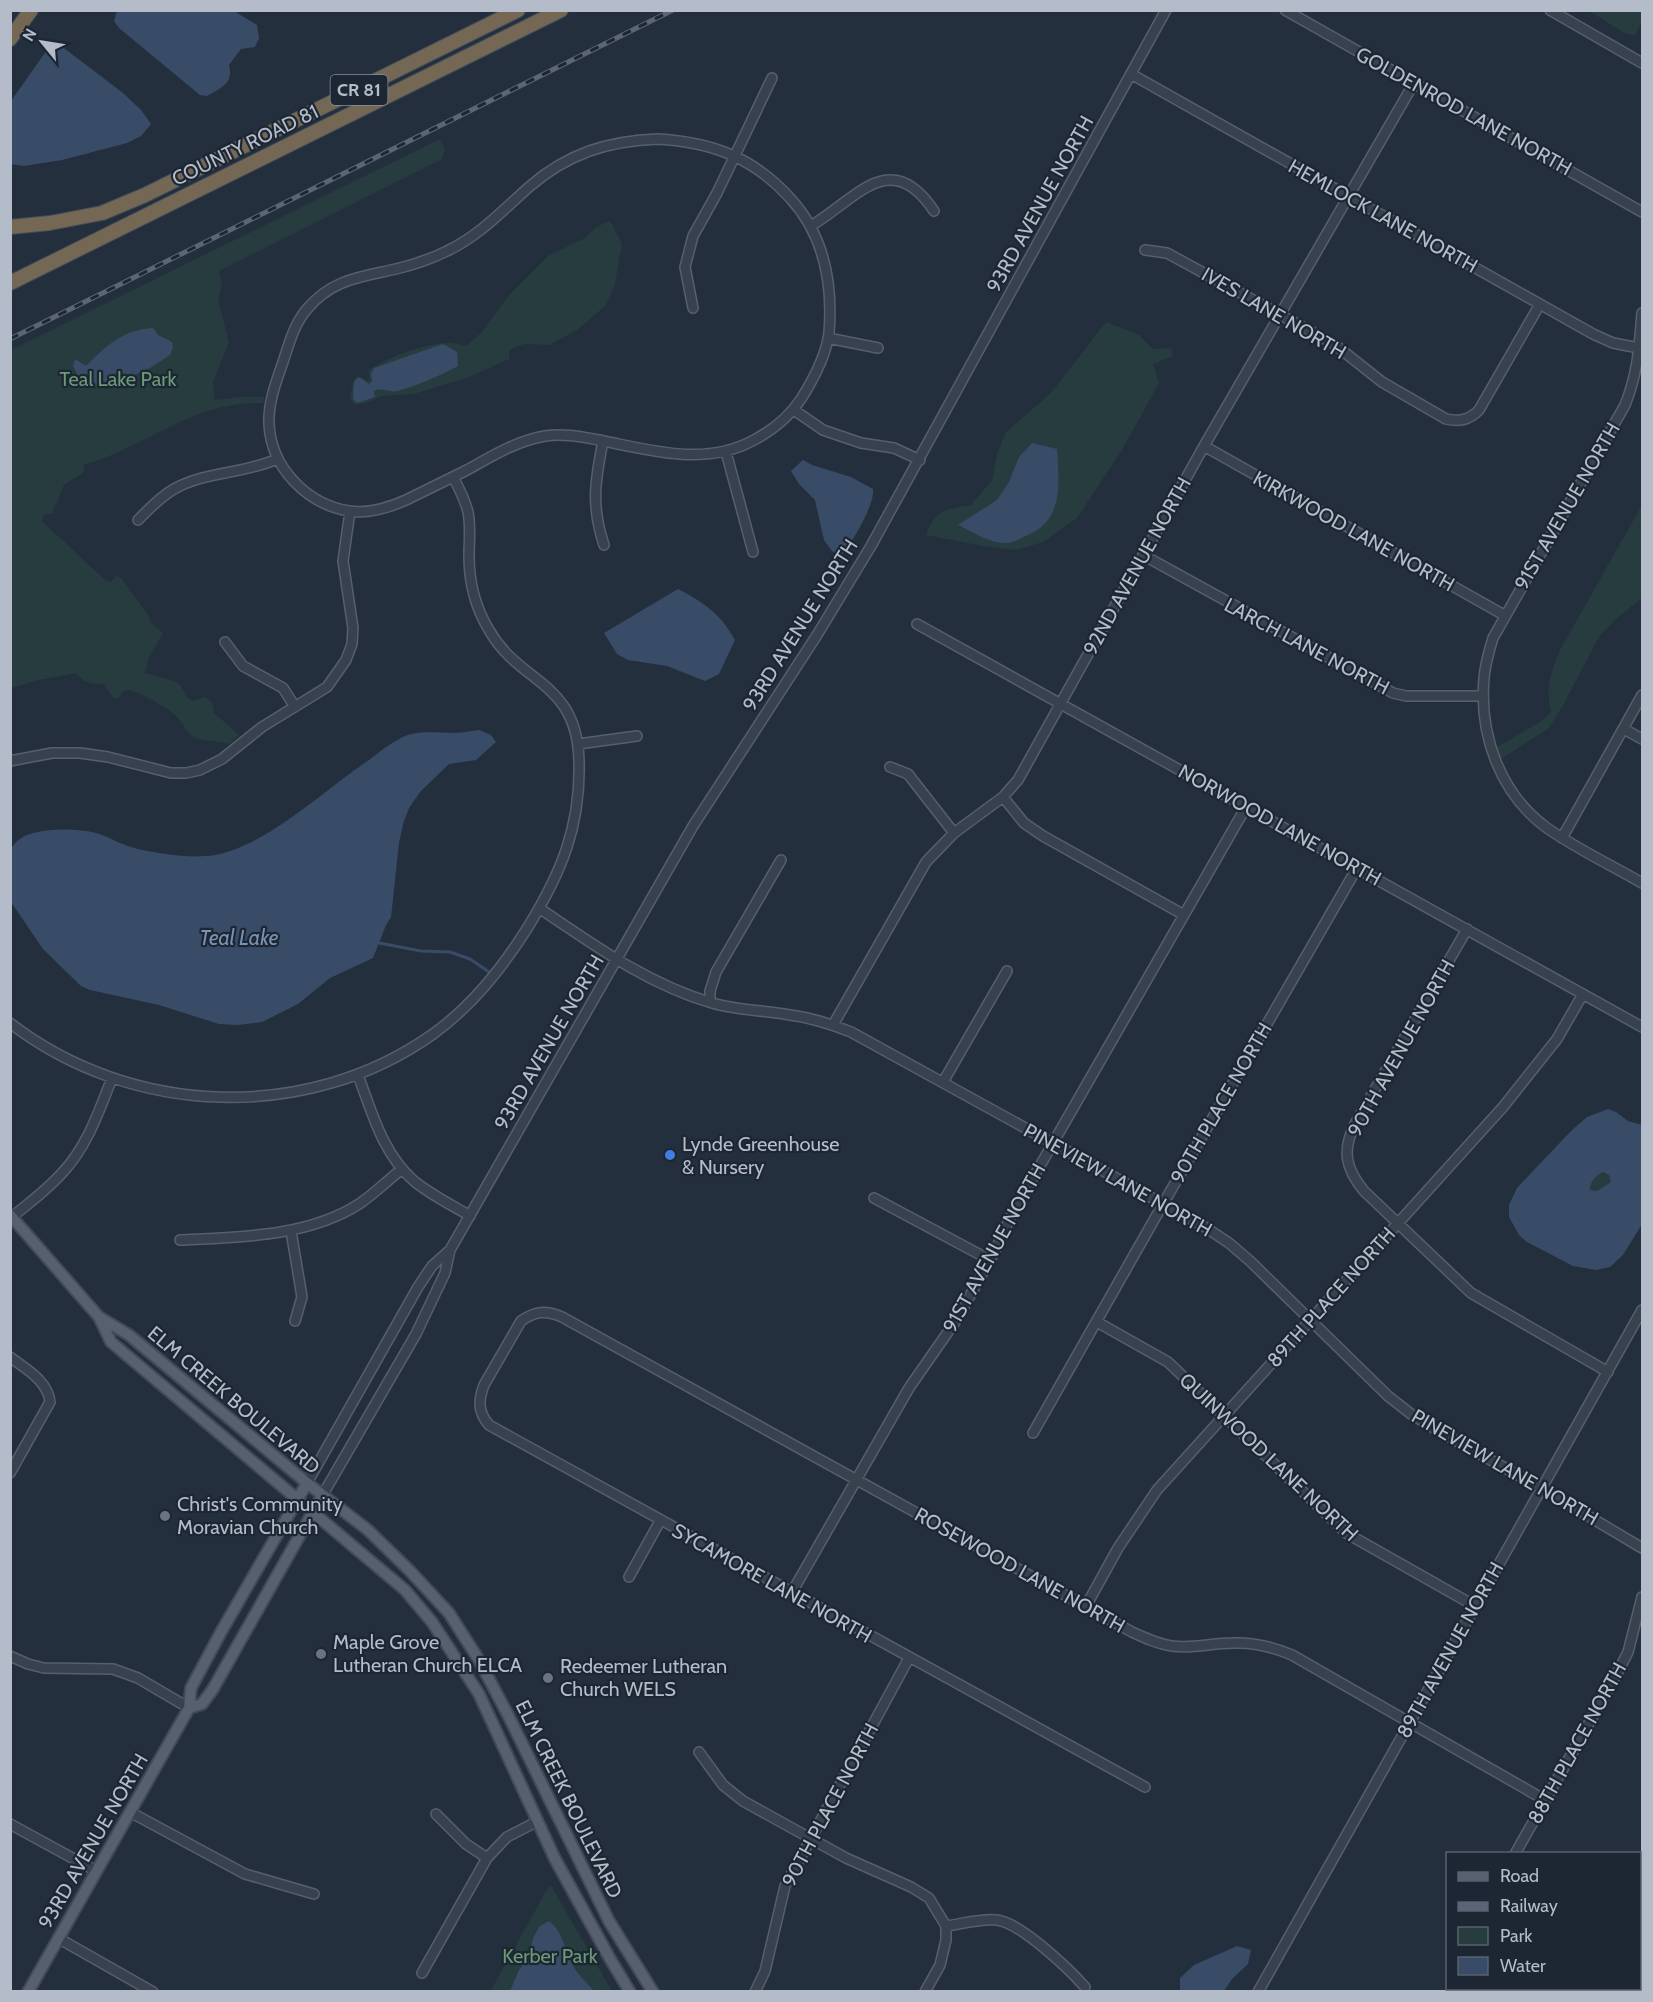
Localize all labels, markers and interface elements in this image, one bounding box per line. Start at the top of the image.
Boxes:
north arrow [12,12,72,72]
text: N [18,25,40,44]
street label: GOLDENROD LANE NORTH [1352,42,1576,180]
road number: CR 81 [330,75,388,105]
street label: COUNTY ROAD 81 [168,99,322,191]
street label: 93RD AVENUE NORTH [981,112,1099,296]
street label: HEMLOCK LANE NORTH [1284,154,1482,278]
street label: IVES LANE NORTH [1198,262,1350,364]
park label: Teal Lake Park [59,367,177,391]
street label: 91ST AVENUE NORTH [1509,418,1625,594]
street label: KIRKWOOD LANE NORTH [1249,466,1459,596]
street label: 92ND AVENUE NORTH [1078,473,1196,659]
street label: 93RD AVENUE NORTH [737,535,863,715]
street label: LARCH LANE NORTH [1220,592,1394,700]
street label: NORWOOD LANE NORTH [1174,759,1386,891]
water label: Teal Lake [200,925,279,950]
street label: 93RD AVENUE NORTH [489,950,609,1134]
street label: 90TH AVENUE NORTH [1342,955,1460,1141]
street label: 90TH PLACE NORTH [1165,1018,1277,1188]
street label: PINEVIEW LANE NORTH [1020,1118,1216,1242]
place label: Lynde Greenhouse & Nursery [682,1132,840,1179]
marker: Lynde Greenhouse & Nursery [663,1148,677,1162]
street label: 91ST AVENUE NORTH [938,1159,1050,1337]
street label: 89TH PLACE NORTH [1262,1222,1400,1372]
street label: ELM CREEK BOULEVARD [143,1321,325,1479]
street label: QUINWOOD LANE NORTH [1175,1368,1363,1546]
street label: PINEVIEW LANE NORTH [1407,1404,1603,1530]
place label: Christ's Community Moravian Church [177,1492,343,1539]
street label: ROSEWOOD LANE NORTH [911,1502,1129,1638]
marker: Christ's Community Moravian Church [158,1509,172,1523]
street label: SYCAMORE LANE NORTH [668,1518,876,1648]
street label: 89TH AVENUE NORTH [1392,1558,1508,1742]
place label: Maple Grove Lutheran Church ELCA [333,1630,523,1677]
marker: Maple Grove Lutheran Church ELCA [314,1647,328,1661]
place label: Redeemer Lutheran Church WELS [560,1654,727,1701]
street label: 88TH PLACE NORTH [1523,1658,1631,1828]
marker: Redeemer Lutheran Church WELS [541,1671,555,1685]
street label: ELM CREEK BOULEVARD [511,1696,627,1902]
street label: 90TH PLACE NORTH [777,1719,883,1891]
street label: 93RD AVENUE NORTH [33,1749,153,1933]
legend [1446,1852,1641,1990]
text: Road [1500,1865,1539,1887]
text: Railway [1500,1895,1558,1917]
text: Park [1500,1925,1533,1947]
park label: Kerber Park [502,1944,598,1968]
text: Water [1500,1955,1546,1977]

